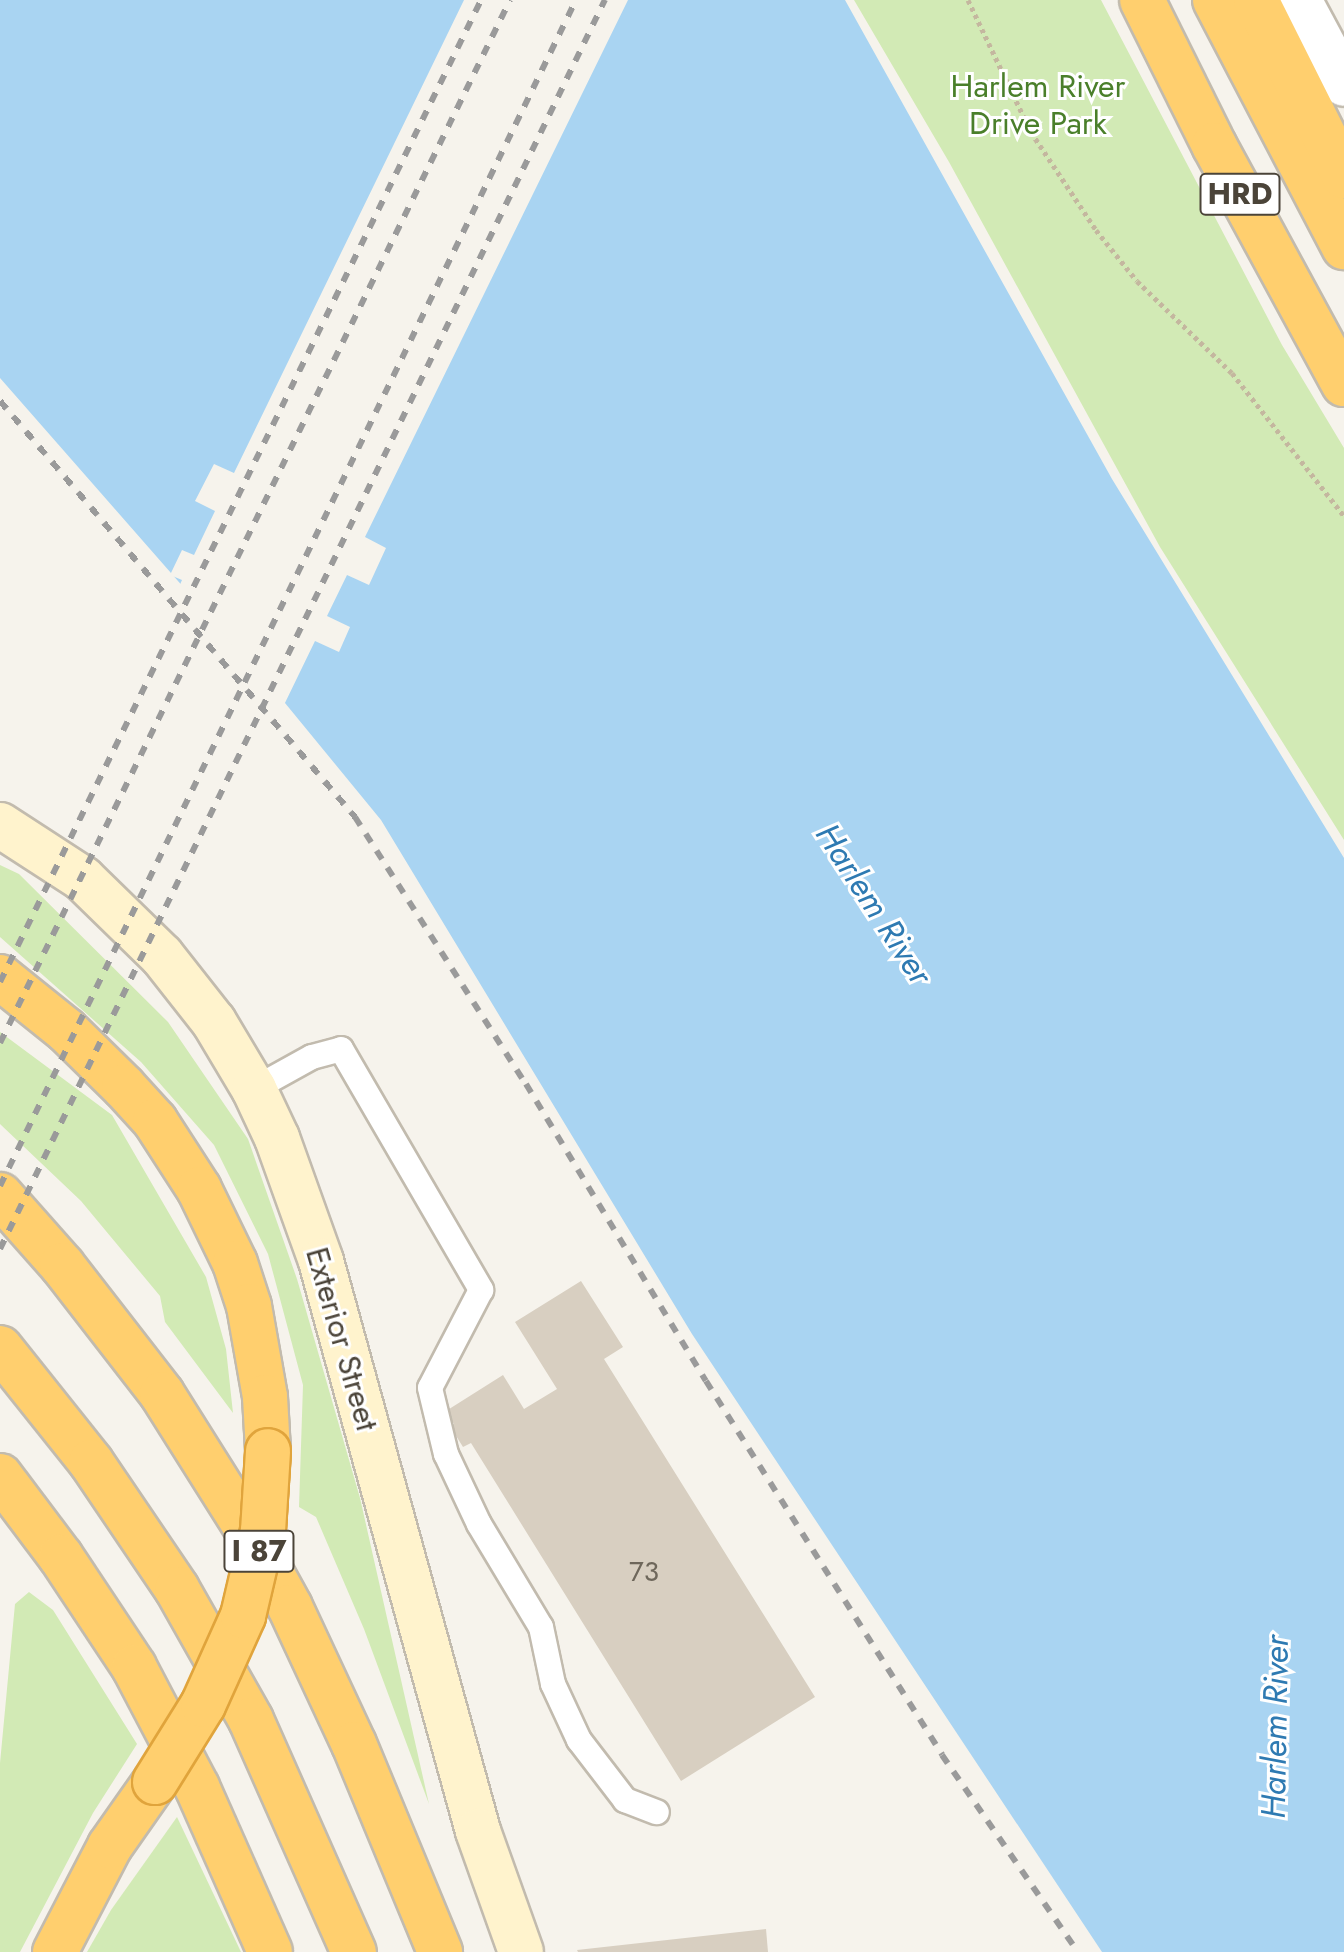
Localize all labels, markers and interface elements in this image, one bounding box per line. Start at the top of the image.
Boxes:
park label: Harlem River Drive Park [951,68,1125,143]
road number: HRD [1198,168,1282,220]
water label: Harlem River [807,816,941,992]
street label: Exterior Street [298,1243,386,1435]
road number: I 87 [223,1525,295,1577]
house number: 73 [629,1555,659,1589]
water label: Harlem River [1253,1635,1297,1819]

